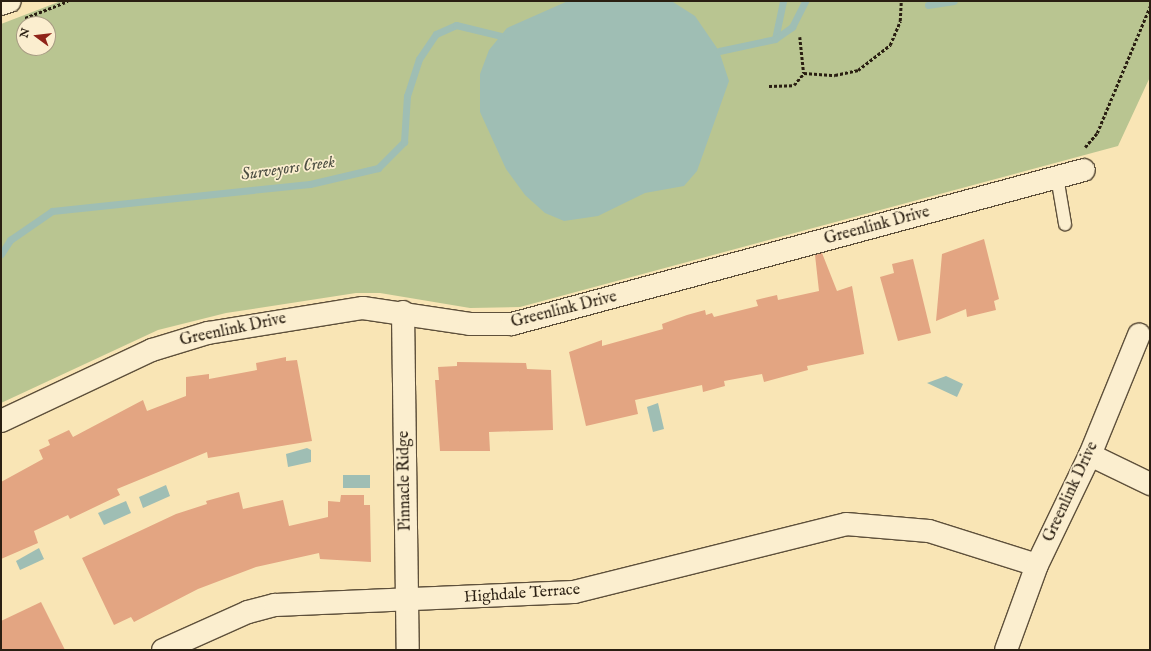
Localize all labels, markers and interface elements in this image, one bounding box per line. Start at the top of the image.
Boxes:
north arrow [16,16,56,56]
text: N [17,27,33,40]
water label: Surveyors Creek [240,152,336,186]
street label: Greenlink Drive [822,203,932,249]
street label: Greenlink Drive [509,288,619,332]
street label: Greenlink Drive [178,309,288,351]
street label: Pinnacle Ridge [395,431,415,531]
street label: Greenlink Drive [1039,439,1103,545]
street label: Highdale Terrace [463,580,581,608]

